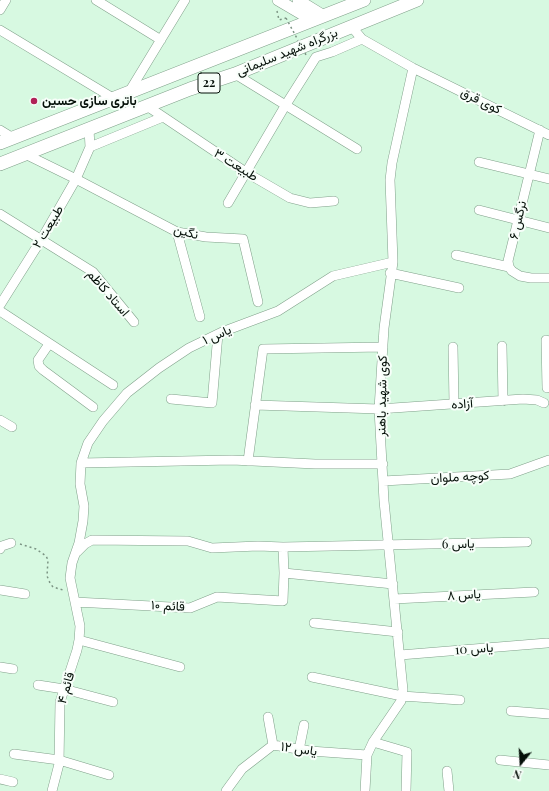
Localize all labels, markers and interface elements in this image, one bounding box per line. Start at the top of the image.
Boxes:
street label: بزرگراه شهید سلیمانی [234,25,340,79]
road number: 22 [198,73,220,93]
street label: کوی قرق [458,84,504,118]
place label: باتری سازی حسین [42,93,137,109]
marker: باتری سازی حسین [29,96,39,106]
street label: طبیعت ٣ [211,145,261,185]
street label: نرگس ۶ [506,199,530,241]
street label: طبیعت ۲ [29,203,67,251]
street label: نگین [172,221,200,243]
street label: استاد کاظم [83,266,133,320]
street label: یاس ۱ [200,322,234,348]
street label: کوی شهید باهنر [373,355,391,437]
street label: آزاده [451,395,473,413]
street label: کوچه ملوان [430,468,490,486]
street label: یاس 6 [441,536,475,552]
street label: یاس ۸ [447,586,481,604]
street label: قائم ۱۰ [151,597,185,615]
street label: یاس 10 [454,640,494,658]
street label: قائم ۴ [54,670,78,706]
street label: یاس ۱۲ [280,739,318,759]
north arrow [501,743,541,783]
text: N [511,767,523,783]

